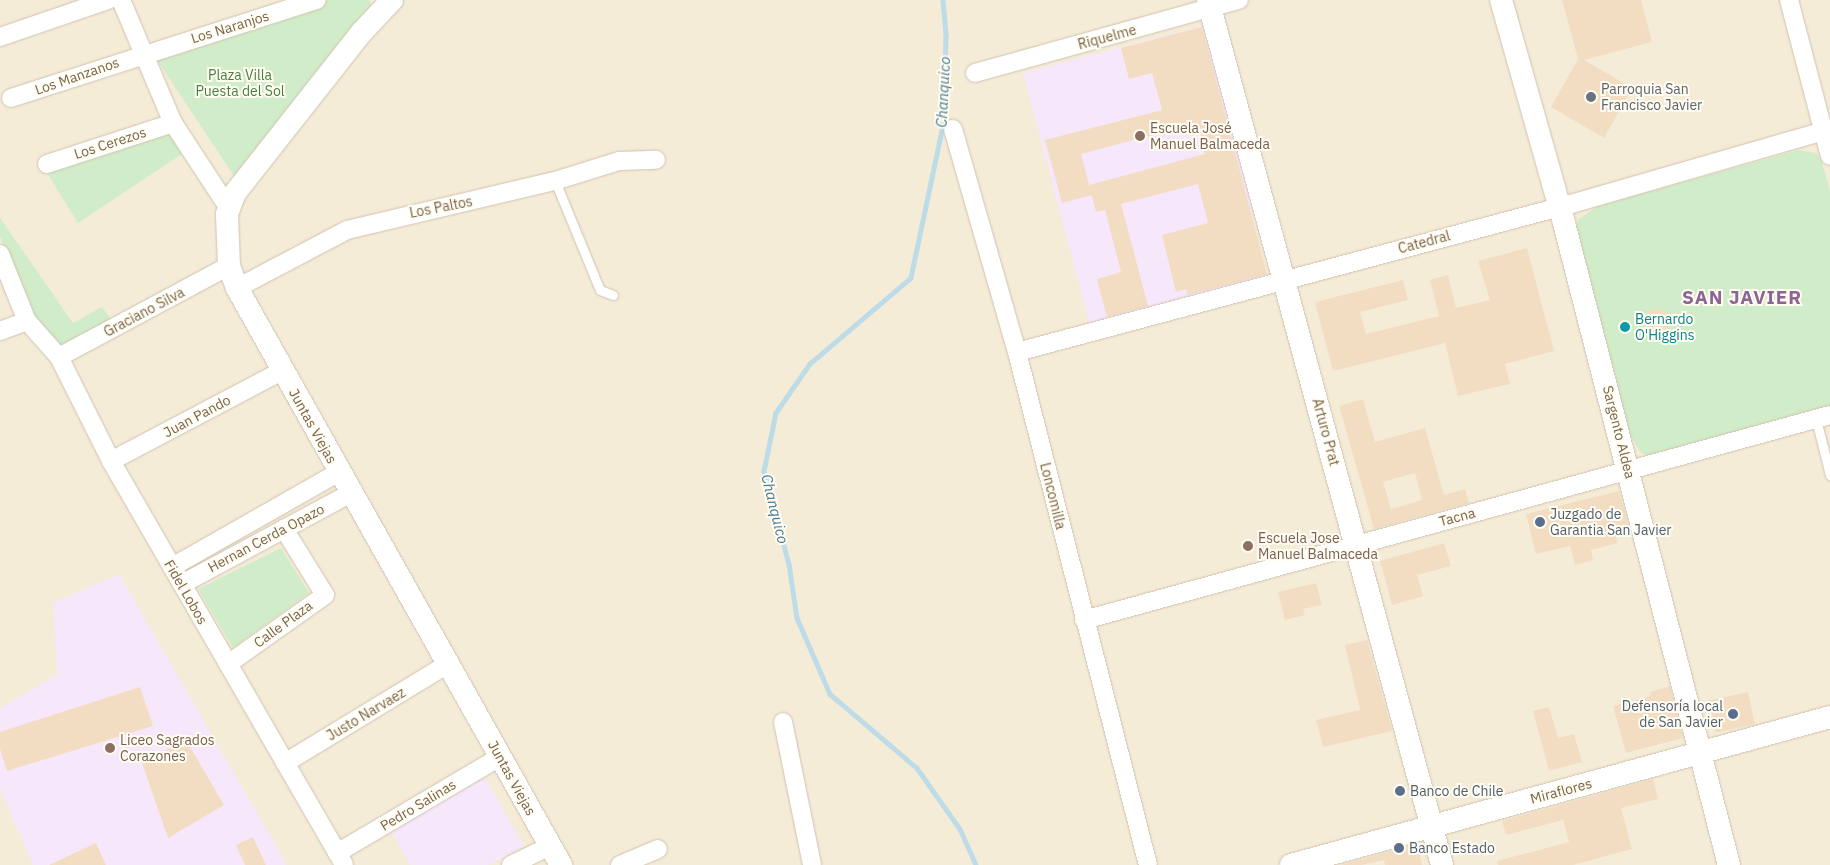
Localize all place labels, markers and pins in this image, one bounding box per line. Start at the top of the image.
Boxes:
place label: Parroquia San Francisco Javier [1601,81,1702,114]
marker: Parroquia San Francisco Javier [1585,91,1597,103]
place label: Escuela José Manuel Balmaceda [1150,120,1270,152]
marker: Escuela José Manuel Balmaceda [1134,130,1146,142]
place label: Bernardo O'Higgins [1635,311,1695,344]
marker: Bernardo O'Higgins [1619,321,1631,333]
place label: Juzgado de Garantia San Javier [1550,506,1671,538]
marker: Juzgado de Garantia San Javier [1534,516,1546,528]
place label: Escuela Jose Manuel Balmaceda [1258,530,1378,562]
marker: Escuela Jose Manuel Balmaceda [1242,540,1254,552]
place label: Defensoría local de San Javier [1622,698,1723,730]
marker: Defensoría local de San Javier [1727,708,1739,720]
place label: Liceo Sagrados Corazones [120,732,215,764]
marker: Liceo Sagrados Corazones [104,742,116,754]
place label: Banco de Chile [1410,783,1503,799]
marker: Banco de Chile [1394,785,1406,797]
place label: Banco Estado [1409,840,1495,856]
marker: Banco Estado [1393,842,1405,854]

